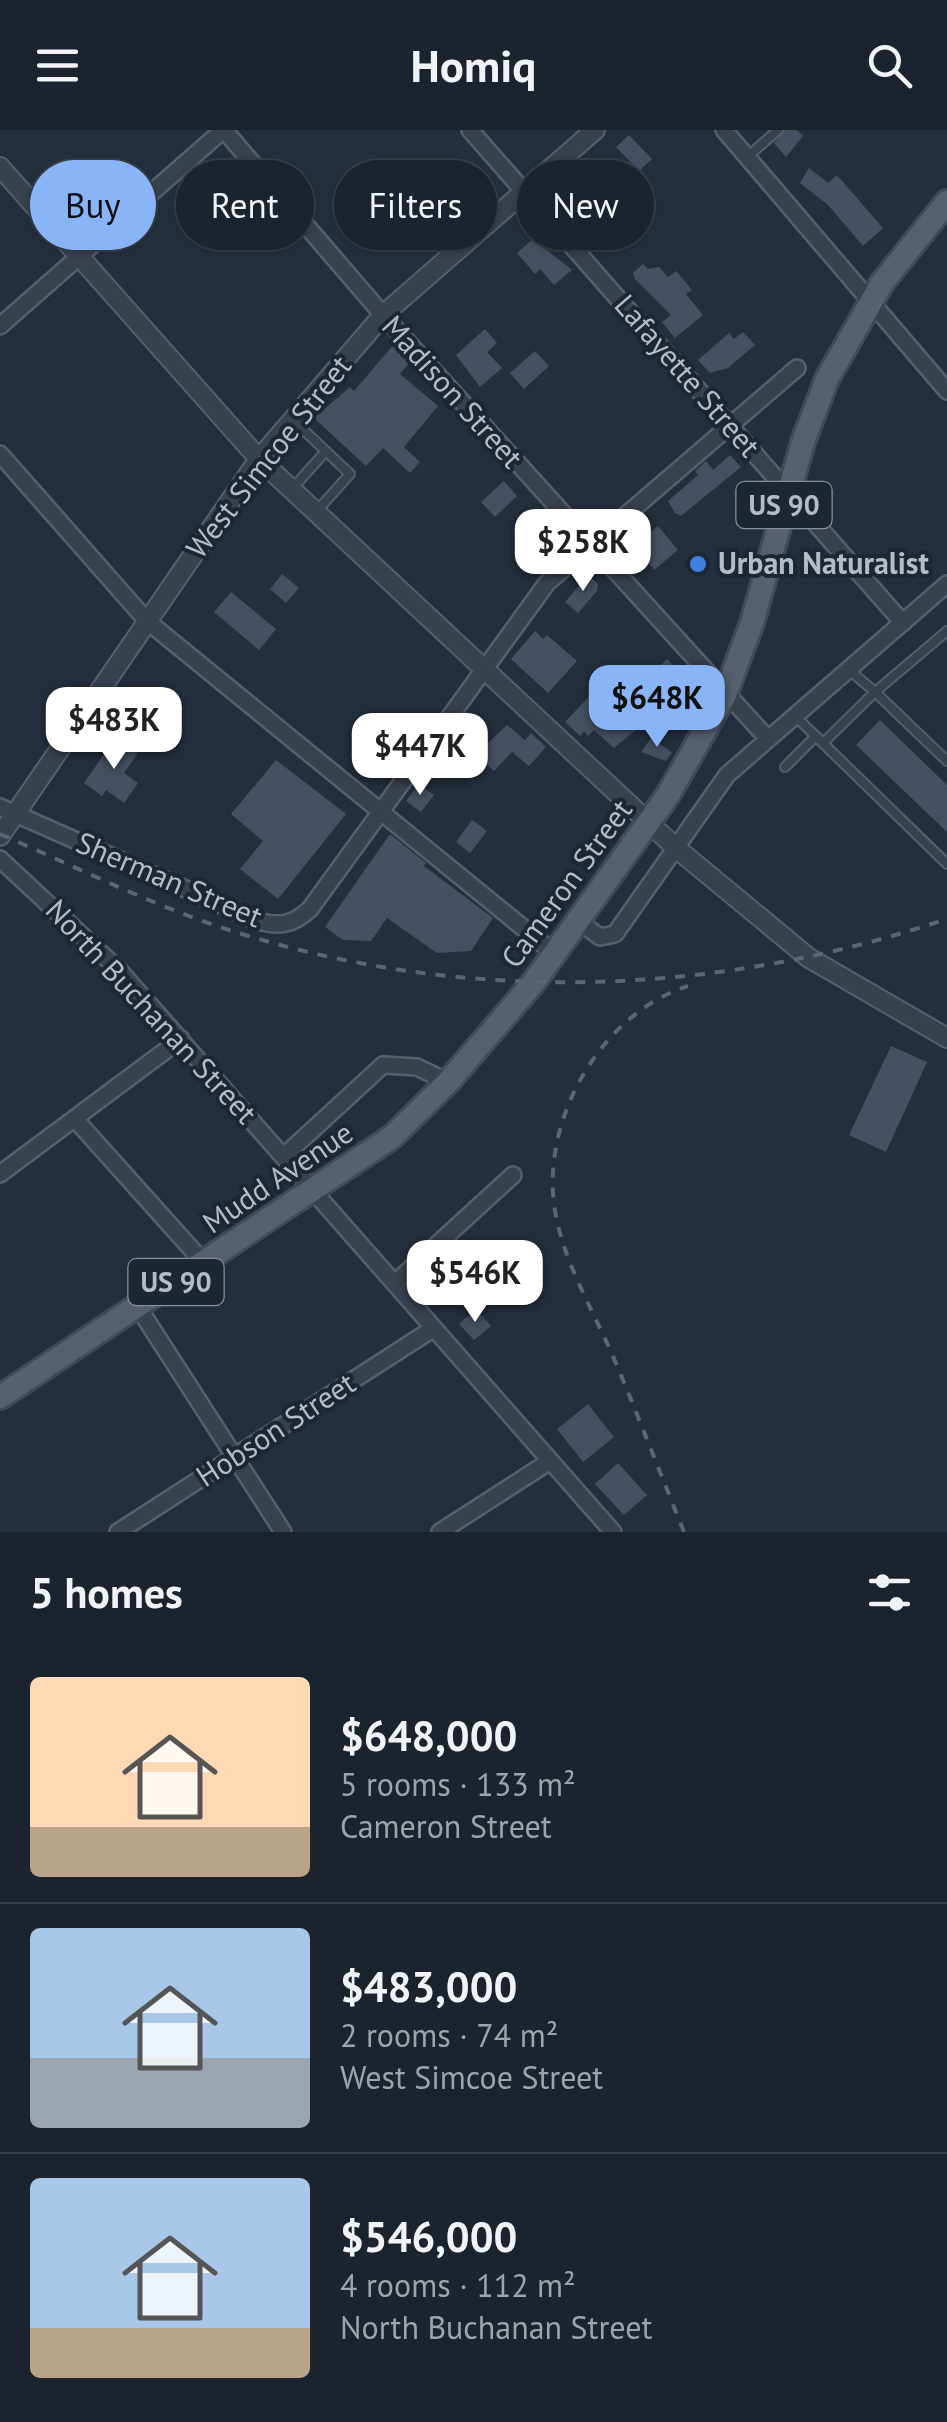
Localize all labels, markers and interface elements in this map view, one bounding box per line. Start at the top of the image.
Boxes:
text: Homiq [411,36,536,94]
icon: menu [30,38,85,93]
icon: search [862,38,917,93]
chip: Buy [30,160,156,250]
chip: Rent [176,160,314,250]
chip: Filters [334,160,497,250]
chip: New [517,160,654,250]
street label: Lafayette Street [607,286,769,464]
street label: Madison Street [374,306,532,476]
street label: West Simcoe Street [176,347,359,565]
road number: US 90 [736,482,832,528]
pin: $258K [513,509,653,594]
text: $258K [537,520,629,562]
place label: Urban Naturalist [718,543,929,582]
marker: Urban Naturalist [687,553,709,575]
pin: $648K [587,665,727,750]
text: $648K [611,676,703,718]
pin: $483K [44,687,184,772]
text: $483K [68,698,160,740]
pin: $447K [350,713,490,798]
text: $447K [374,724,466,766]
street label: Cameron Street [492,791,640,975]
street label: Sherman Street [71,822,268,935]
street label: North Buchanan Street [38,891,266,1131]
street label: Mudd Avenue [195,1112,360,1241]
pin: $546K [405,1240,545,1325]
text: $546K [429,1251,521,1293]
road number: US 90 [128,1259,224,1305]
street label: Hobson Street [188,1363,362,1495]
text: 5 homes [30,1565,183,1620]
icon: filters [862,1565,917,1620]
text: $648,000 [340,1708,517,1763]
icon: home [110,1717,230,1837]
text: 5 rooms · 133 m² [340,1763,576,1805]
text: Cameron Street [340,1805,552,1847]
text: $483,000 [340,1959,517,2014]
icon: home [110,1968,230,2088]
text: 2 rooms · 74 m² [340,2014,558,2056]
text: West Simcoe Street [340,2056,603,2098]
text: $546,000 [340,2209,517,2264]
icon: home [110,2218,230,2338]
text: 4 rooms · 112 m² [340,2264,576,2306]
text: North Buchanan Street [340,2306,652,2348]

